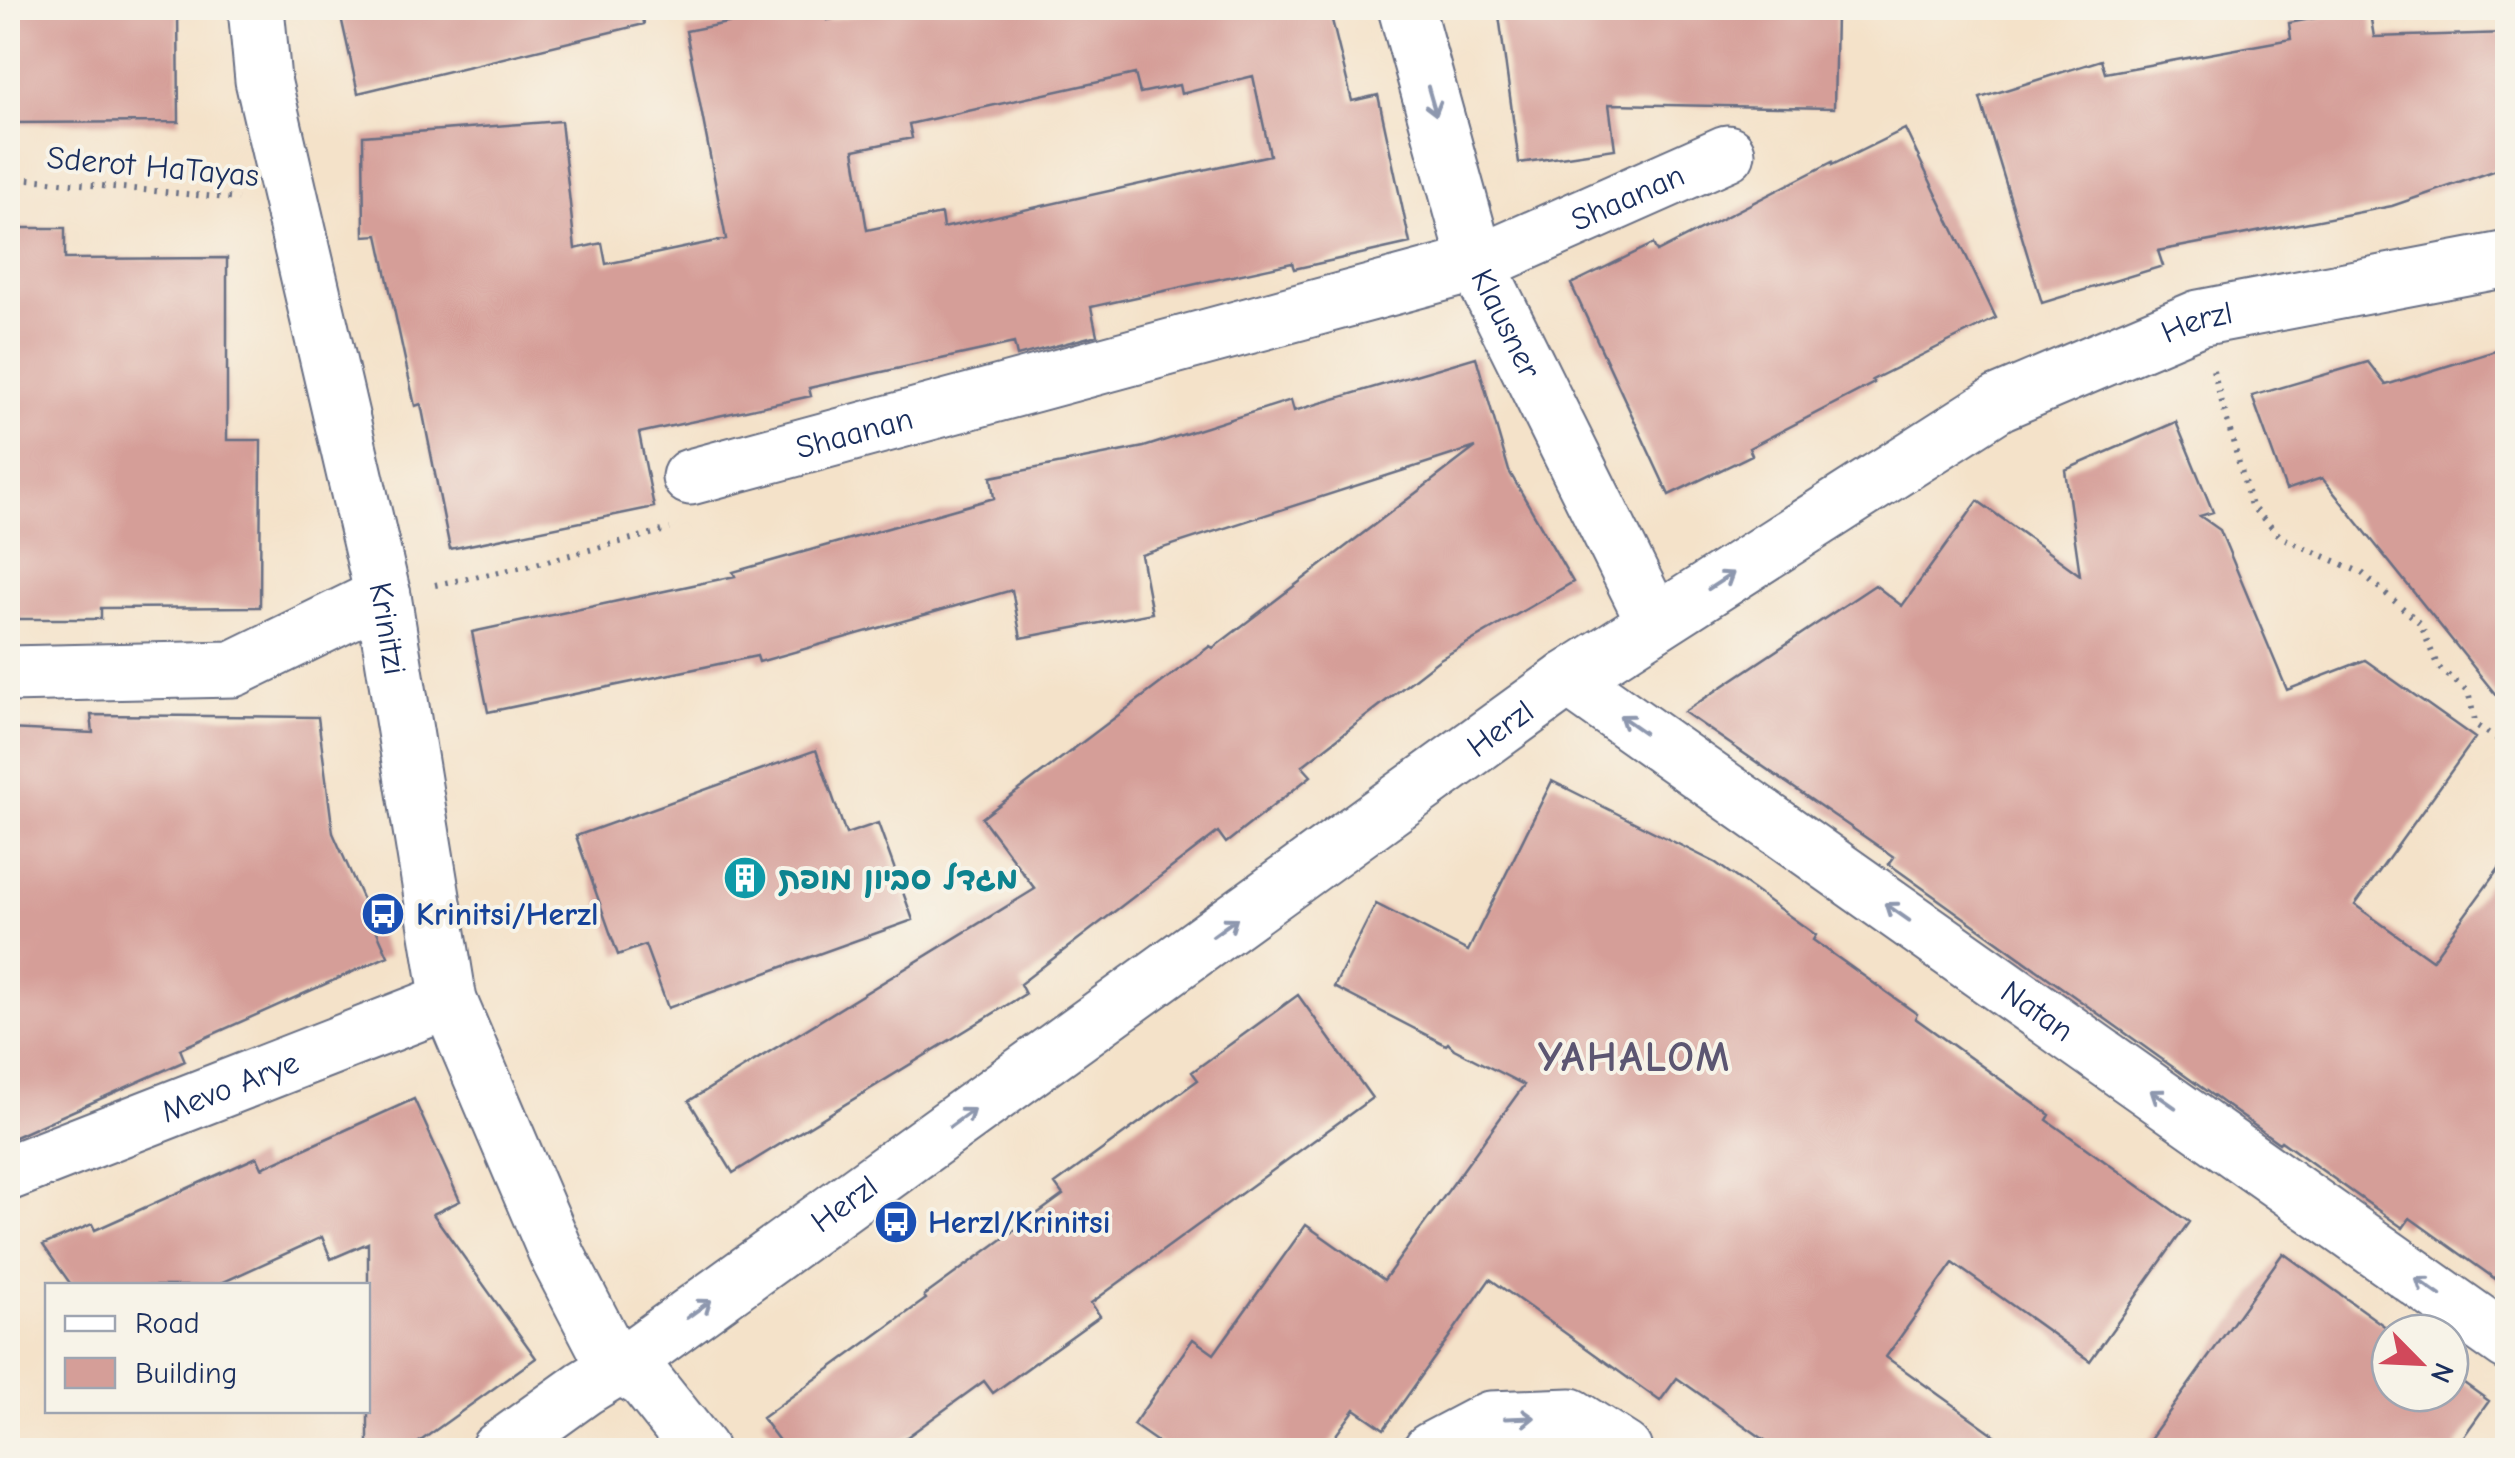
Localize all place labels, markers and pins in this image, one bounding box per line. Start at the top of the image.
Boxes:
building icon: מגדל סביון מופת [722,855,768,901]
place label: מגדל סביון מופת [778,860,1018,898]
bus stop icon: Krinitsi/Herzl [360,891,406,937]
place label: Krinitsi/Herzl [416,896,598,933]
bus stop icon: Herzl/Krinitsi [873,1199,919,1245]
place label: Herzl/Krinitsi [928,1204,1110,1241]

